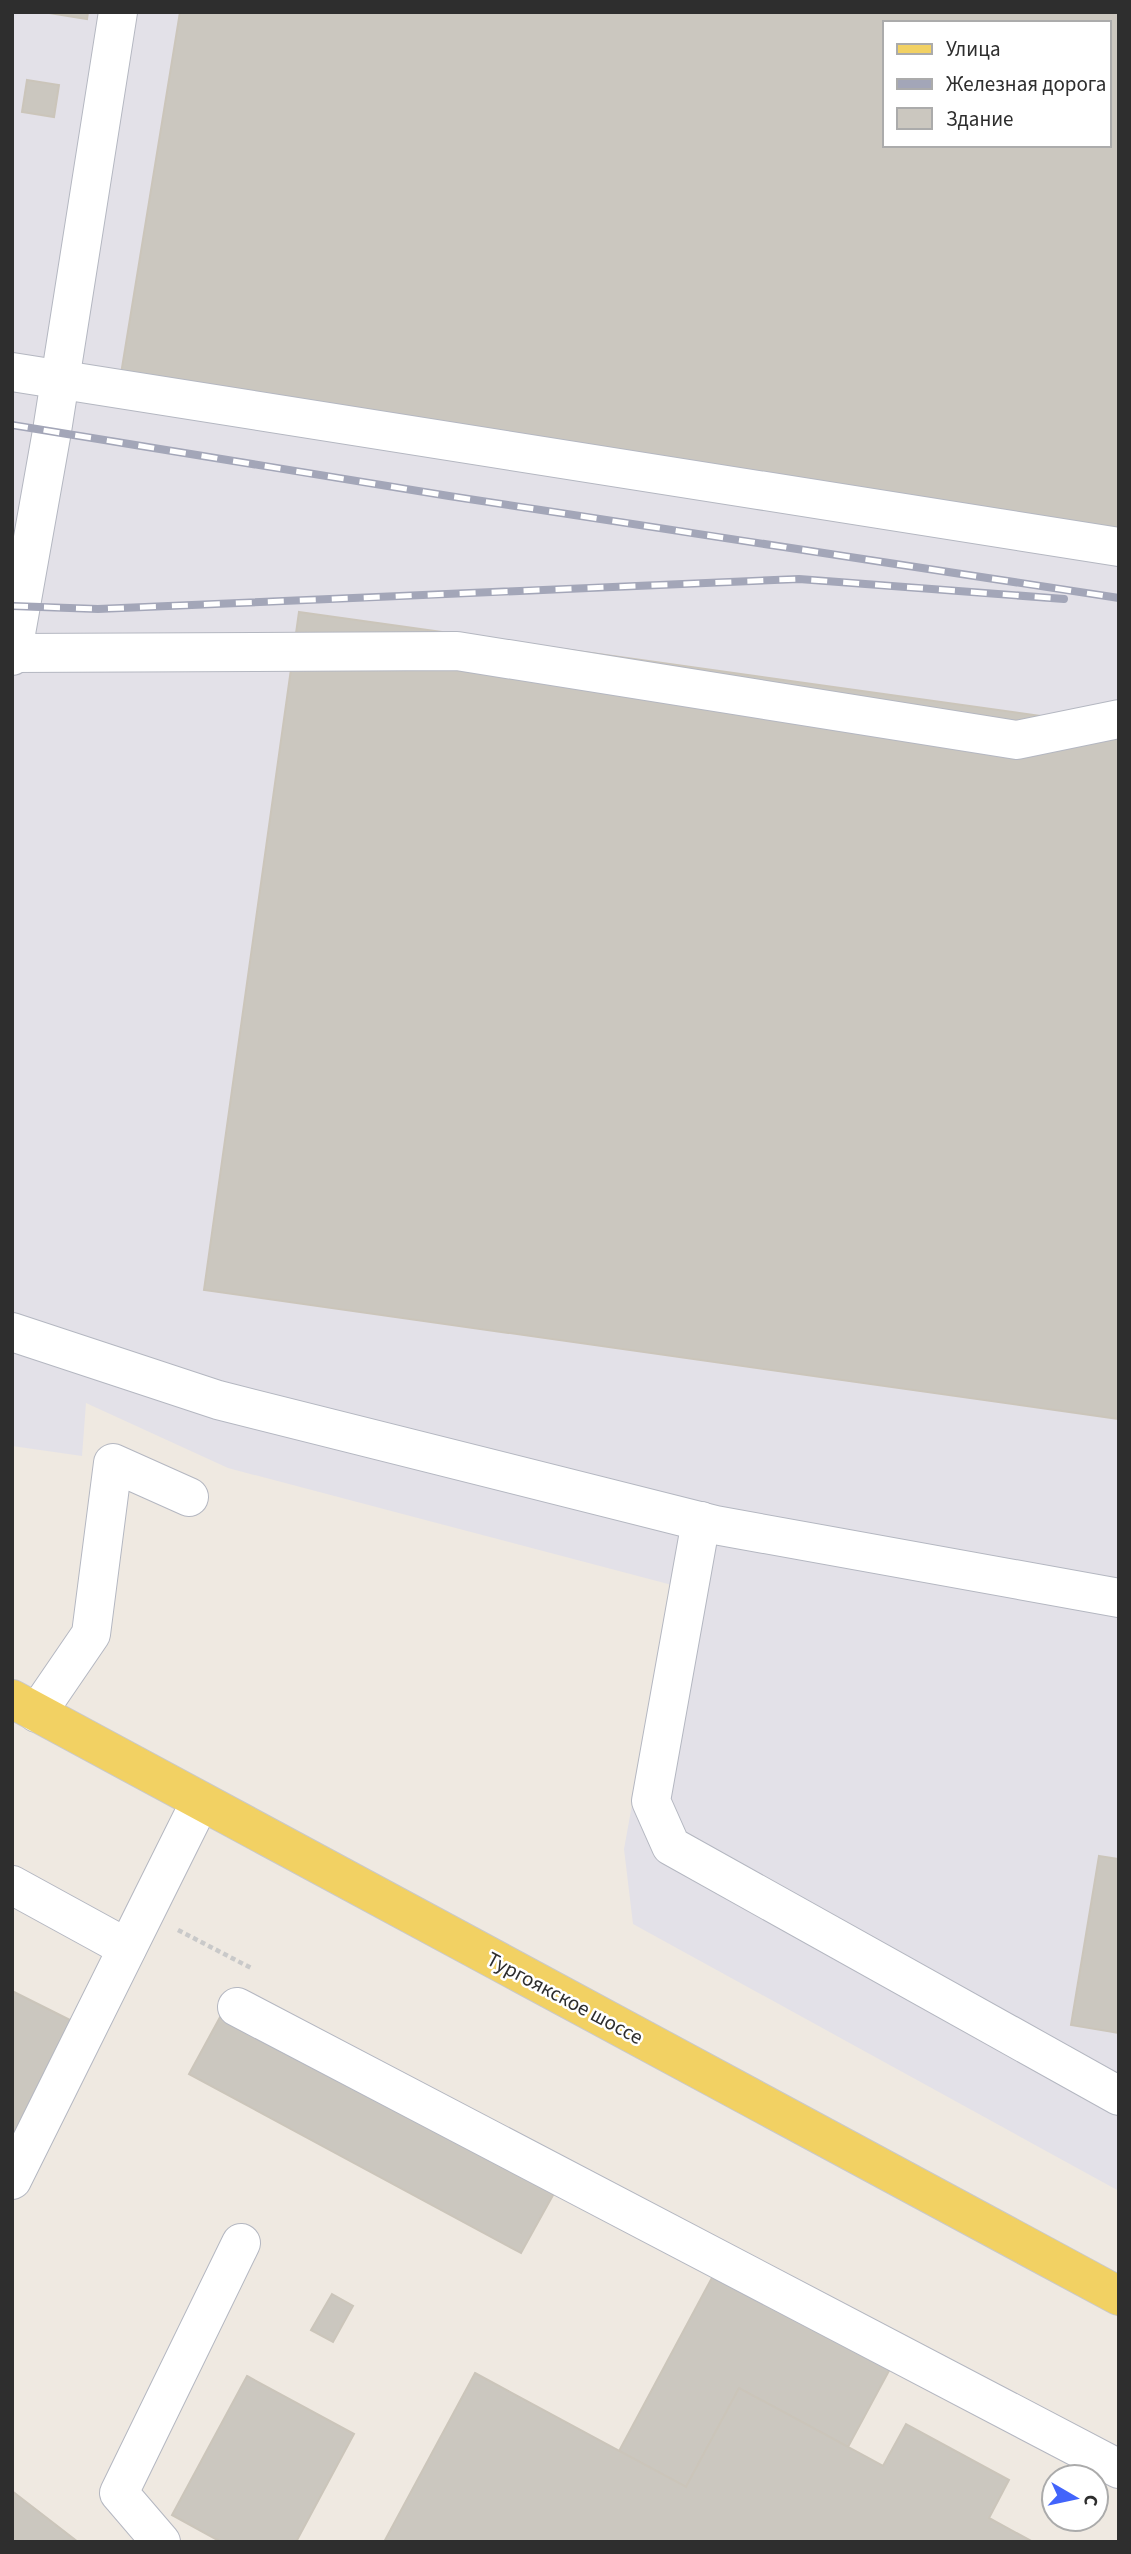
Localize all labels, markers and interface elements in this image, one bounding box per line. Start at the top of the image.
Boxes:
legend [883,21,1110,147]
text: Улица [946,34,1001,64]
text: Железная дорога [946,69,1106,99]
text: Здание [946,104,1014,134]
street label: Тургоякское шоссе [481,1944,649,2052]
north arrow [1040,2463,1110,2533]
text: С [1076,2493,1105,2508]

